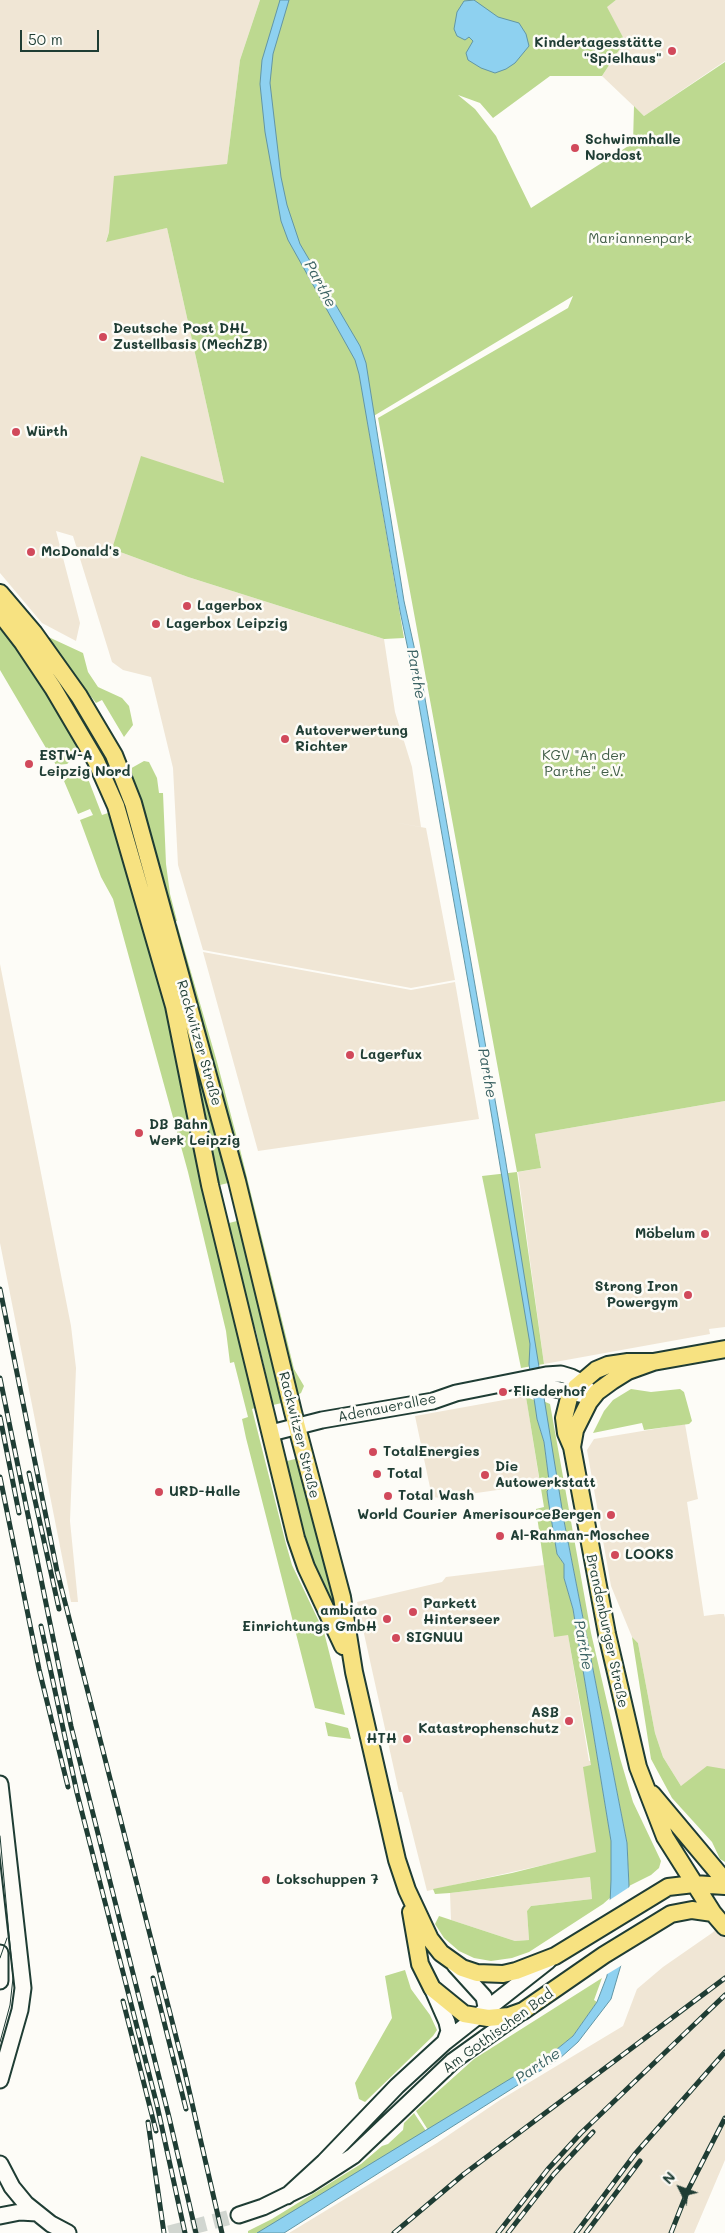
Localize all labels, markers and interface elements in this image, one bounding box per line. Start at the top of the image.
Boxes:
scale bar [22,20,101,52]
text: 50 m [28,29,63,49]
place label: Kindertagesstätte "Spielhaus" [534,35,662,68]
marker: Kindertagesstätte "Spielhaus" [666,45,678,57]
place label: Schwimmhalle Nordost [585,132,681,164]
marker: Schwimmhalle Nordost [569,142,581,154]
park label: Mariannenpark [588,231,692,247]
water label: Parthe [300,258,340,310]
place label: Deutsche Post DHL Zustellbasis (MechZB) [113,321,268,354]
marker: Deutsche Post DHL Zustellbasis (MechZB) [97,331,109,343]
place label: Würth [26,424,68,440]
marker: Würth [10,426,22,438]
place label: McDonald's [41,544,119,560]
marker: McDonald's [25,546,37,558]
place label: Lagerbox [197,598,262,614]
marker: Lagerbox [181,600,193,612]
place label: Lagerbox Leipzig [166,616,288,632]
marker: Lagerbox Leipzig [150,618,162,630]
water label: Parthe [403,648,429,700]
place label: Autoverwertung Richter [295,723,408,756]
marker: Autoverwertung Richter [279,733,291,745]
place label: ESTW-A Leipzig Nord [39,748,130,780]
park label: KGV "An der Parthe" e.V. [542,748,626,780]
marker: ESTW-A Leipzig Nord [23,758,35,770]
street label: Rackwitzer Straße [173,978,225,1108]
place label: Lagerfux [360,1047,422,1063]
water label: Parthe [474,1047,500,1099]
marker: Lagerfux [344,1049,356,1061]
place label: DB Bahn Werk Leipzig [149,1117,240,1150]
marker: DB Bahn Werk Leipzig [133,1127,145,1139]
place label: Möbelum [635,1226,695,1242]
marker: Möbelum [699,1228,711,1240]
place label: Strong Iron Powergym [595,1279,678,1311]
marker: Strong Iron Powergym [682,1289,694,1301]
street label: Rackwitzer Straße [275,1370,323,1500]
place label: Fliederhof [513,1384,586,1400]
marker: Fliederhof [497,1386,509,1398]
street label: Adenauerallee [336,1390,438,1426]
place label: TotalEnergies [383,1444,479,1460]
marker: TotalEnergies [367,1446,379,1458]
place label: Die Autowerkstatt [495,1459,596,1491]
place label: Total [387,1466,422,1482]
marker: Total [371,1468,383,1480]
marker: Die Autowerkstatt [479,1469,491,1481]
place label: URD-Halle [169,1484,240,1500]
marker: URD-Halle [153,1486,165,1498]
place label: Total Wash [398,1488,474,1504]
marker: Total Wash [382,1490,394,1502]
place label: World Courier AmerisourceBergen [357,1507,601,1523]
marker: World Courier AmerisourceBergen [605,1509,617,1521]
place label: Al-Rahman-Moschee [510,1528,650,1544]
marker: Al-Rahman-Moschee [494,1530,506,1542]
place label: LOOKS [625,1547,674,1563]
marker: LOOKS [609,1549,621,1561]
street label: Brandenburger Straße [582,1553,632,1709]
place label: Parkett Hinterseer [423,1596,500,1628]
place label: ambiato Einrichtungs GmbH [242,1603,377,1635]
marker: Parkett Hinterseer [407,1606,419,1618]
marker: ambiato Einrichtungs GmbH [381,1613,393,1625]
water label: Parthe [570,1619,596,1671]
place label: SIGNUU [406,1630,463,1646]
marker: SIGNUU [390,1632,402,1644]
place label: ASB Katastrophenschutz [418,1705,559,1738]
marker: ASB Katastrophenschutz [563,1715,575,1727]
place label: HTH [366,1731,397,1747]
marker: HTH [401,1733,413,1745]
place label: Lokschuppen 7 [276,1872,379,1888]
marker: Lokschuppen 7 [260,1874,272,1886]
street label: Am Gothischen Bad [439,1985,557,2077]
water label: Parthe [512,2044,564,2088]
north arrow [655,2163,705,2213]
text: N [658,2167,679,2188]

